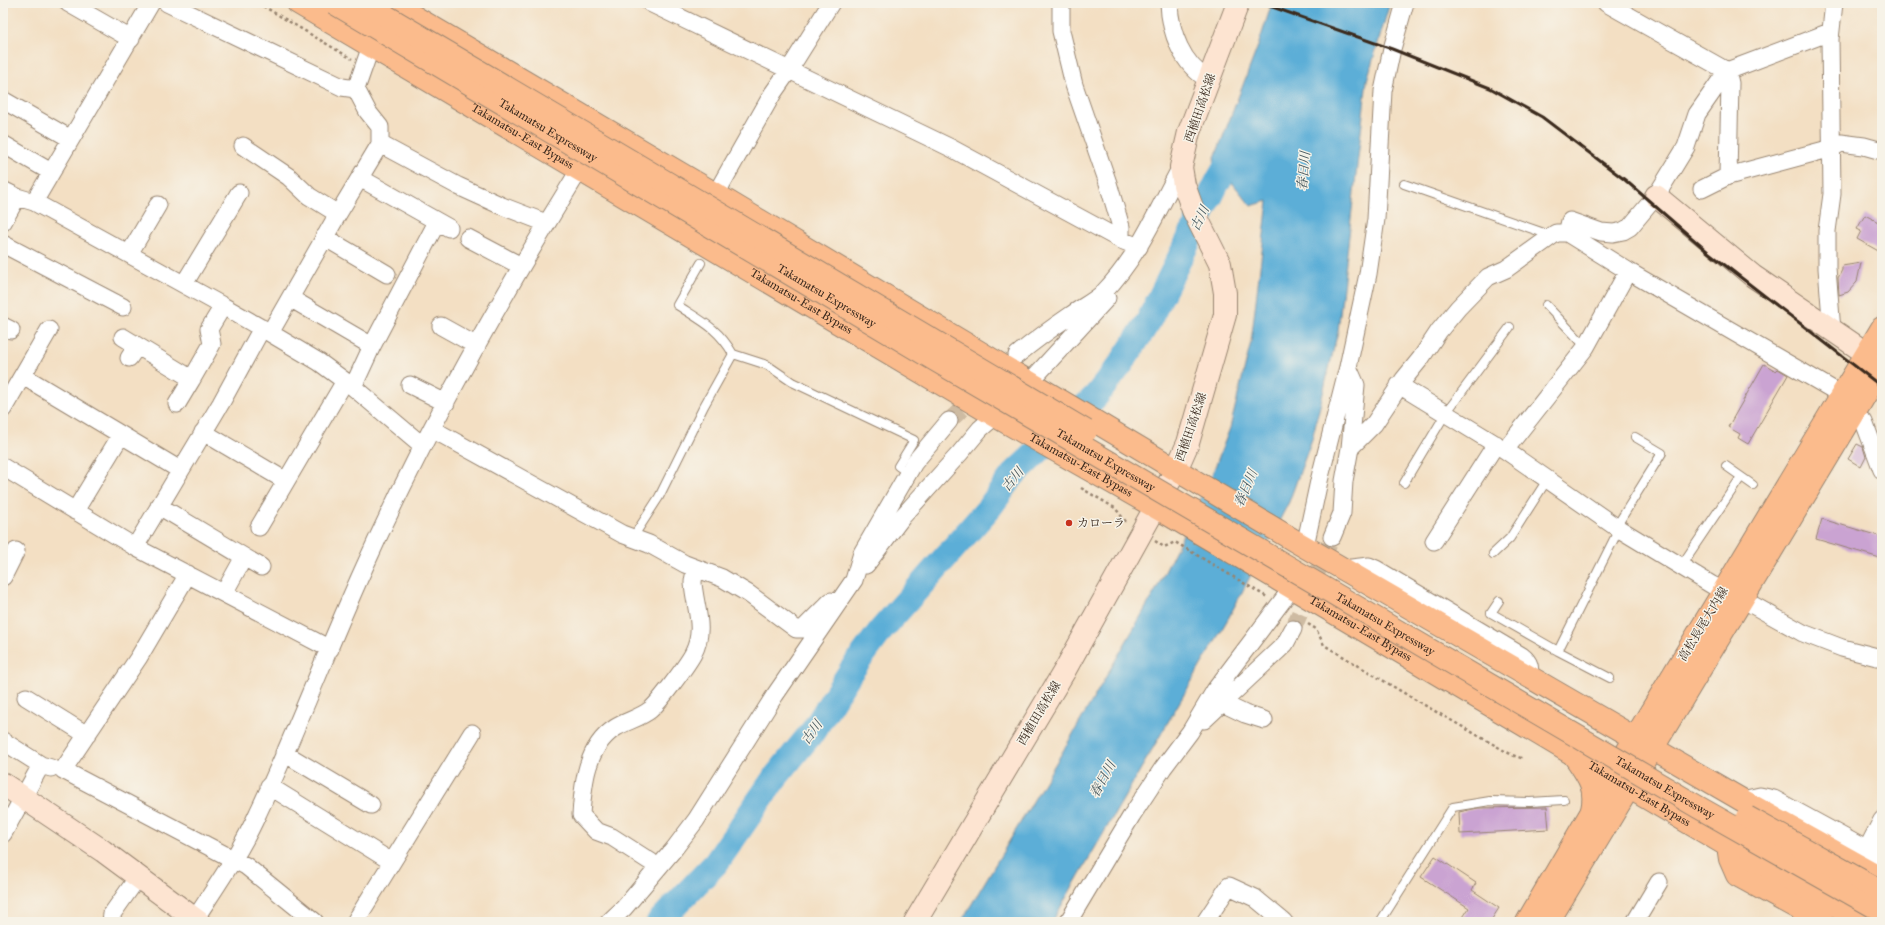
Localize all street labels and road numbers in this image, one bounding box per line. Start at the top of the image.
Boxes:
street label: 西植田高松線 [1182,72,1218,144]
street label: Takamatsu Expressway [496,95,600,165]
street label: Takamatsu-East Bypass [469,100,576,172]
street label: Takamatsu Expressway [775,261,879,331]
street label: Takamatsu-East Bypass [748,265,855,337]
street label: 西植田高松線 [1173,391,1209,463]
street label: Takamatsu Expressway [1054,426,1158,495]
street label: Takamatsu-East Bypass [1027,430,1135,500]
street label: 高松長尾大内線 [1675,584,1731,664]
street label: Takamatsu Expressway [1333,589,1438,659]
street label: Takamatsu-East Bypass [1307,593,1414,664]
street label: 西植田高松線 [1014,679,1064,747]
street label: Takamatsu Expressway [1613,753,1717,822]
street label: Takamatsu-East Bypass [1586,758,1693,829]

